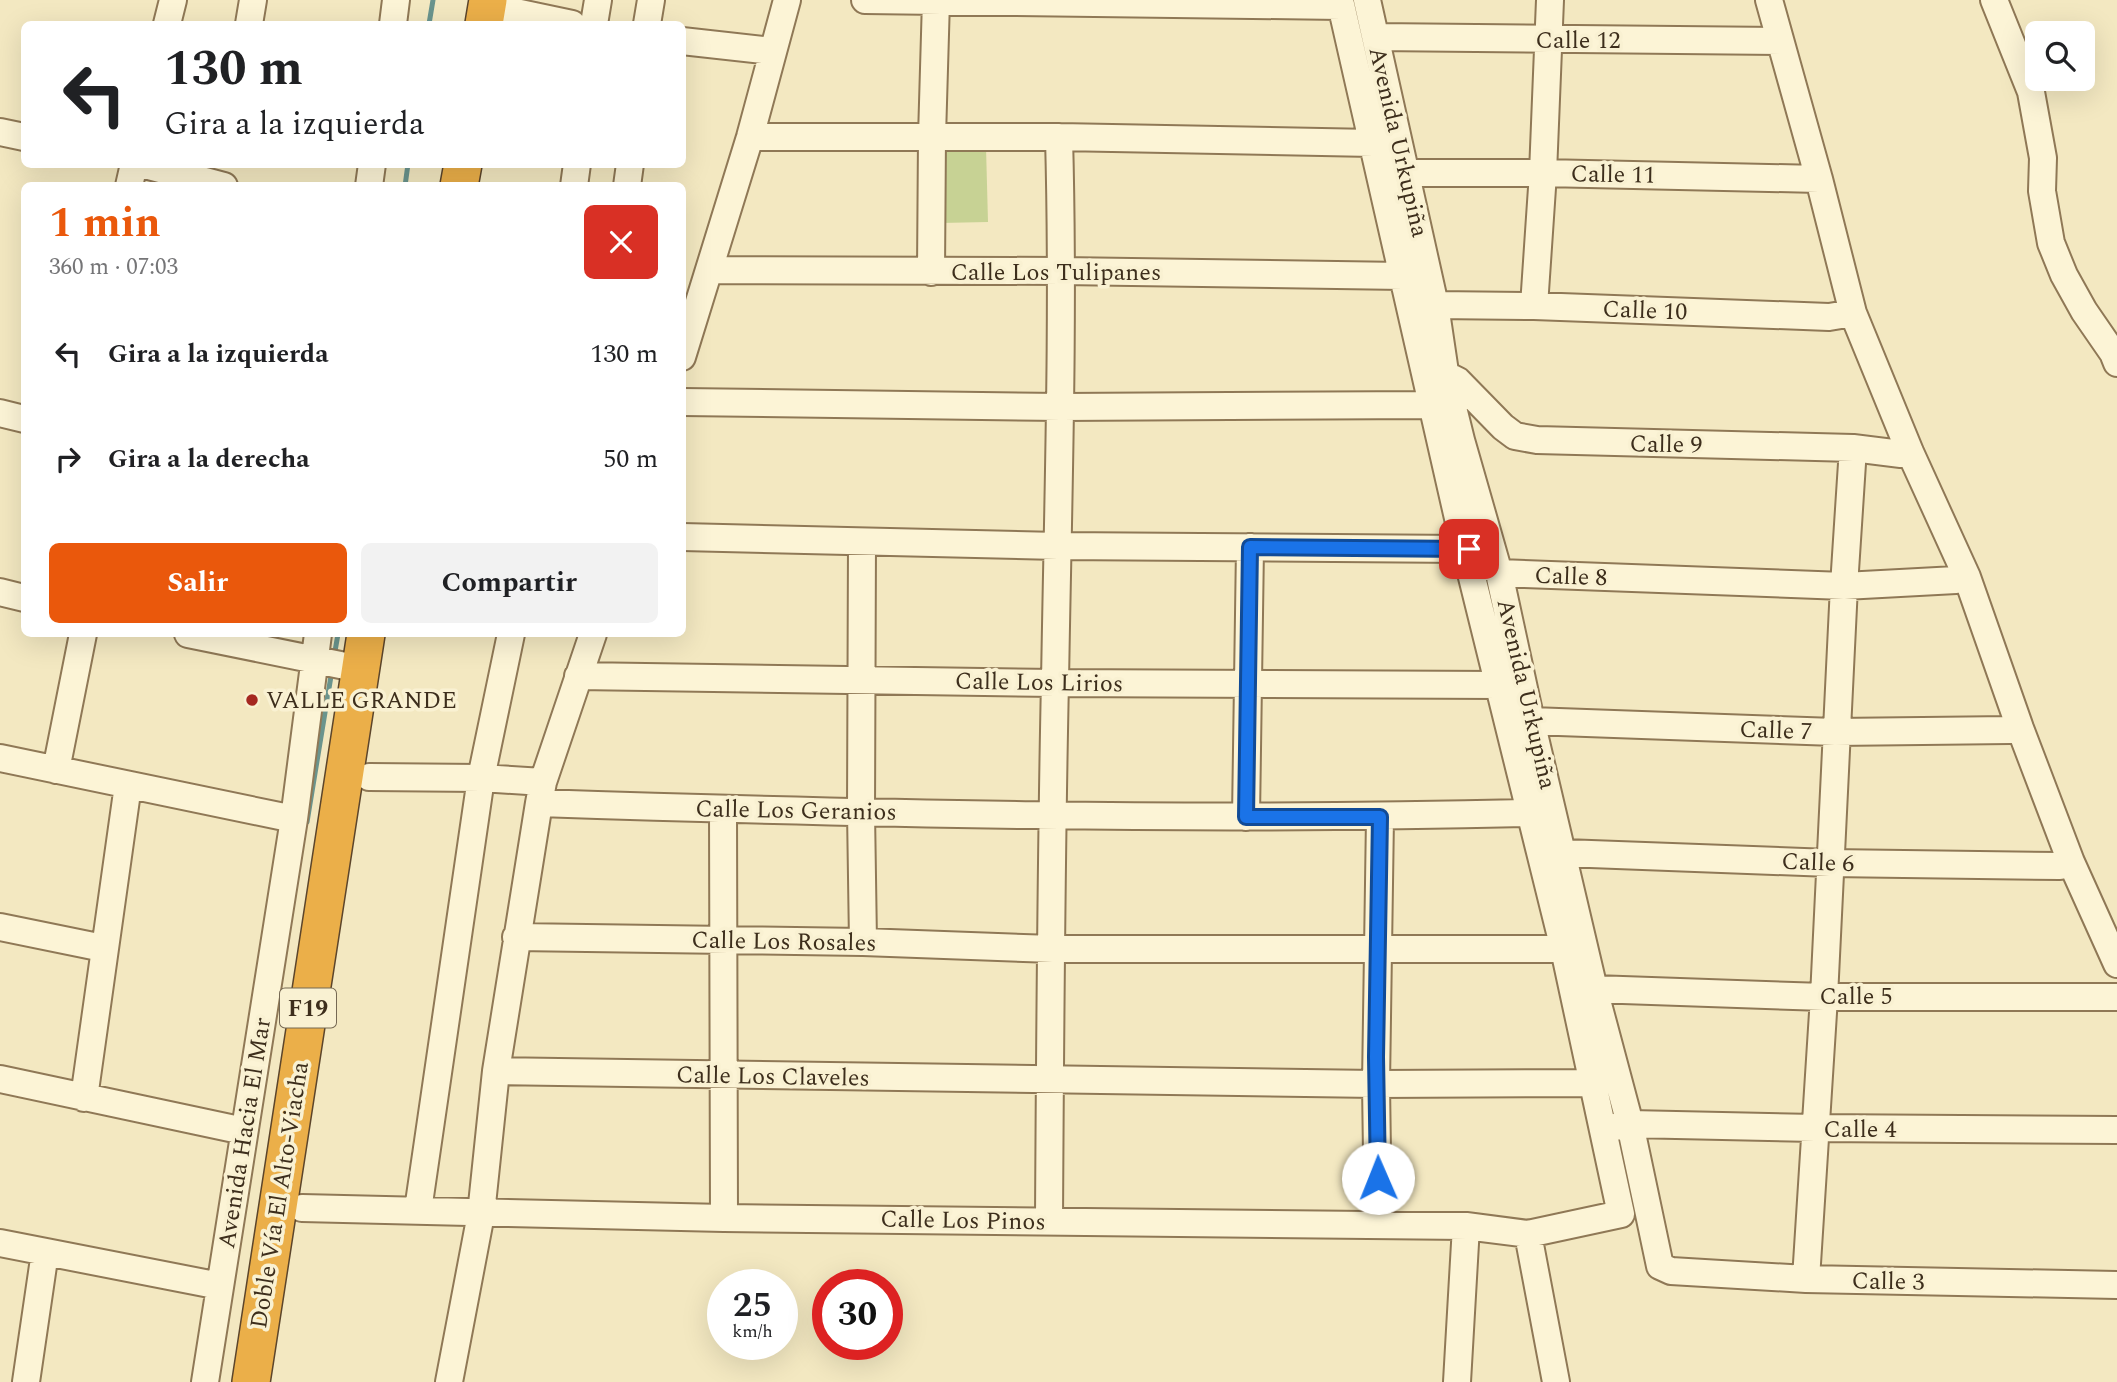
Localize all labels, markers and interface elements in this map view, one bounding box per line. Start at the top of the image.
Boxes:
map controls [2025,21,2095,91]
button: search [2025,21,2095,91]
street label: Calle 12 [1536,23,1620,59]
text: 130 m [164,32,303,107]
street label: Avenida Urkupiña [1359,43,1437,241]
icon: left [49,49,140,140]
text: Gira a la izquierda [164,100,425,149]
street label: Calle 11 [1570,156,1656,194]
text: 1 min [49,192,161,255]
button: close [584,205,658,279]
text: 360 m · 07:03 [49,250,178,285]
street label: Calle Los Tulipanes [951,255,1161,291]
street label: Calle 10 [1602,292,1688,330]
text: Gira a la izquierda [108,334,329,374]
text: 130 m [590,334,658,374]
icon: left [49,335,87,373]
street label: Calle 9 [1629,426,1703,464]
text: Gira a la derecha [108,439,310,479]
text: 50 m [603,439,658,479]
icon: right [49,440,87,478]
pin [1439,519,1499,579]
icon: arrive [1450,530,1488,568]
button: Salir [49,543,347,623]
button: Compartir [361,543,658,623]
street label: Calle 8 [1534,558,1608,596]
street label: Avenida Urkupiña [1487,595,1565,793]
street label: Calle Los Lirios [955,664,1123,702]
place label: VALLE GRANDE [266,683,457,719]
marker: VALLE GRANDE [244,692,260,708]
street label: Calle 7 [1739,712,1813,750]
street label: Calle Los Geranios [695,791,897,831]
street label: Calle 6 [1781,844,1855,882]
street label: Calle Los Rosales [691,922,877,962]
street label: Calle 5 [1820,979,1892,1015]
road number: F19 [280,988,336,1028]
street label: Avenida Hacia El Mar [209,1015,281,1251]
street label: Calle Los Claveles [676,1057,870,1097]
street label: Doble Vía El Alto-Viacha [241,1059,319,1331]
street label: Calle 4 [1824,1112,1896,1148]
position arrow [1341,1141,1415,1215]
street label: Calle Los Pinos [880,1202,1046,1240]
street label: Calle 3 [1851,1263,1925,1301]
speed limit sign: 30 [812,1269,903,1360]
text: 25 [733,1279,772,1332]
text: km/h [732,1318,773,1345]

